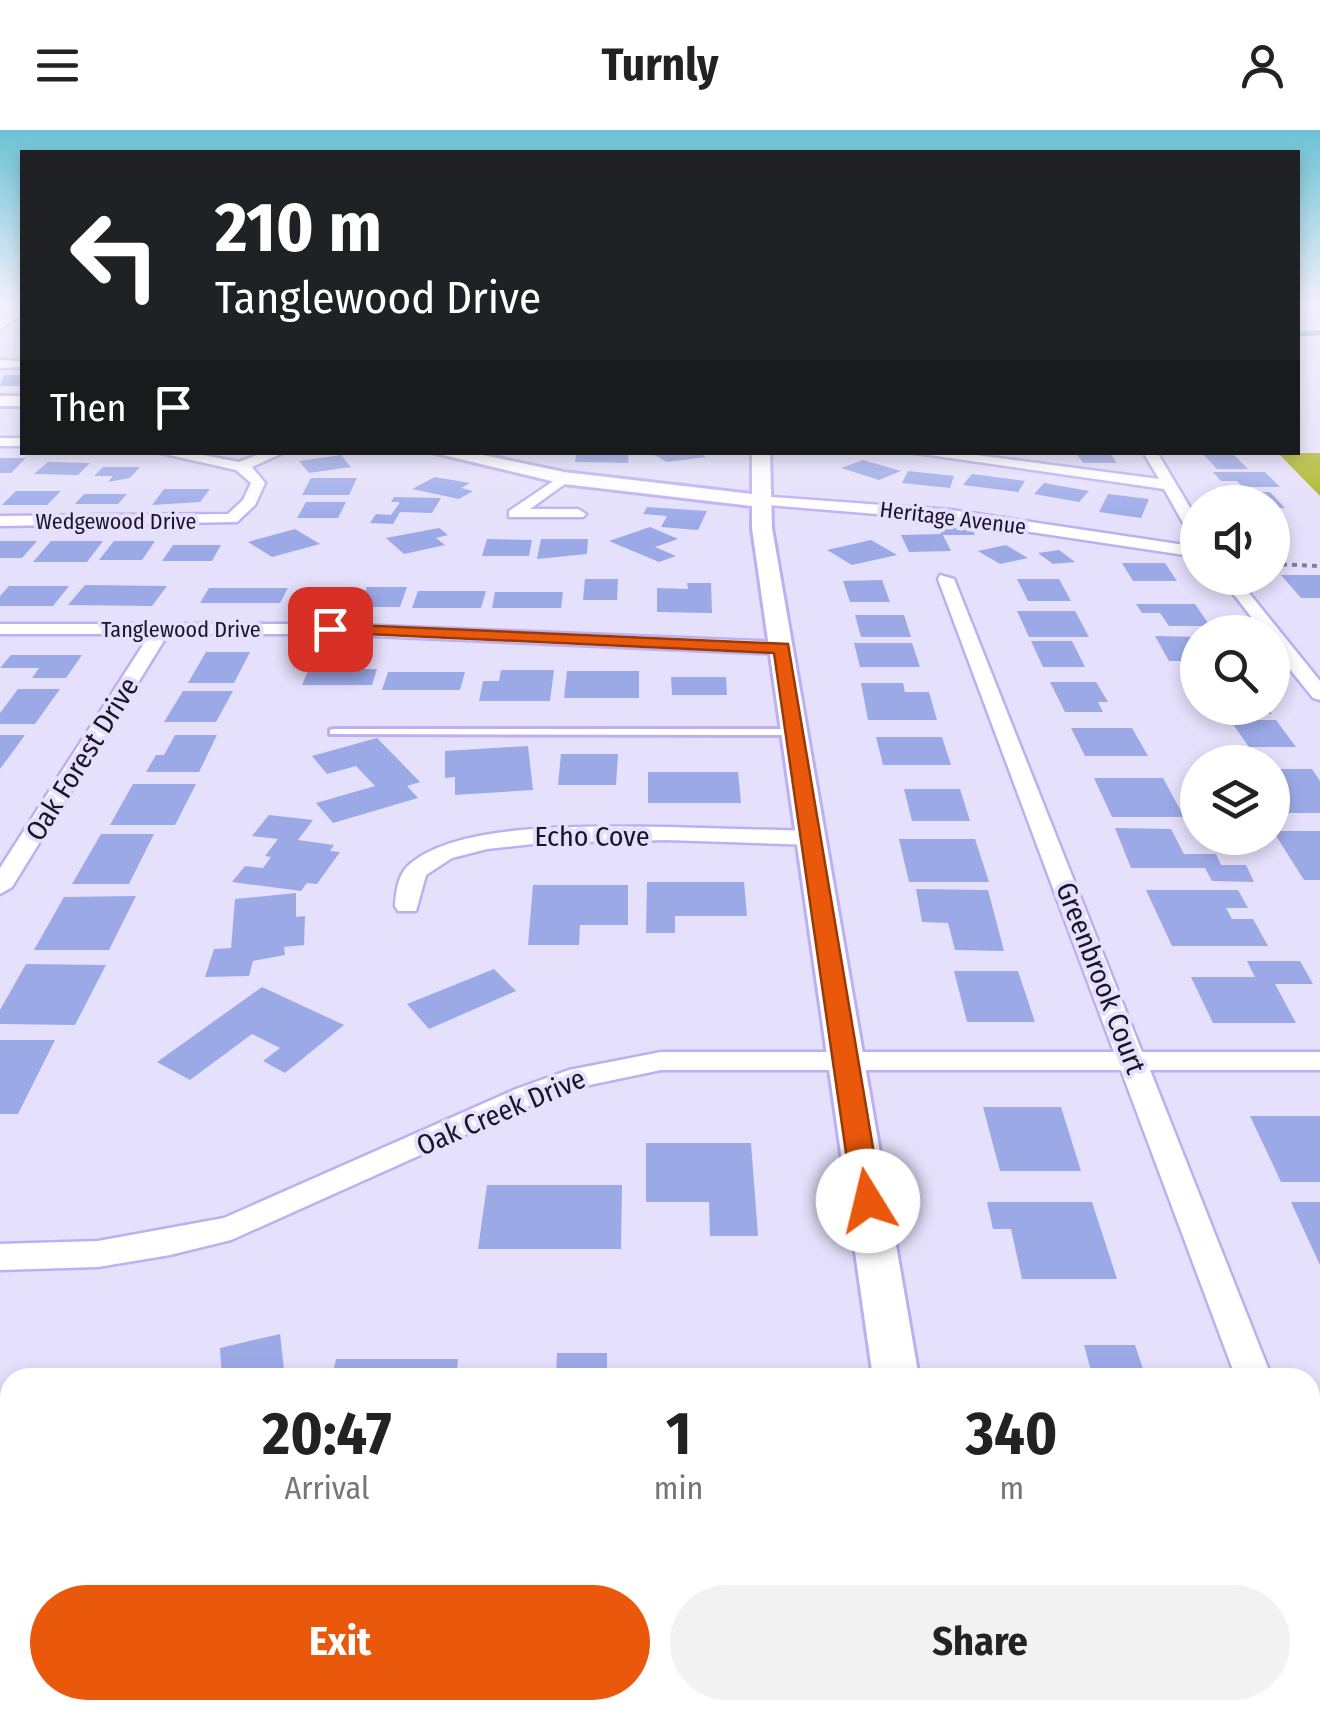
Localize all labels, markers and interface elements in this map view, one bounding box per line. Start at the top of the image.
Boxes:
icon: menu [30,38,85,93]
text: Turnly [602,38,718,92]
icon: person [1235,38,1290,93]
text: 210 m [215,186,382,270]
icon: left [50,190,180,320]
text: Tanglewood Drive [215,271,541,325]
icon: arrive [146,380,201,435]
text: Then [50,385,126,431]
map controls [1180,485,1290,855]
button: sound [1180,485,1290,595]
street label: Heritage Avenue [878,496,1028,540]
street label: Wedgewood Drive [36,508,196,535]
pin [288,587,373,672]
icon: arrive [303,602,358,657]
button: search [1180,615,1290,725]
street label: Tanglewood Drive [101,616,261,643]
street label: Oak Forest Drive [19,671,145,847]
button: layers [1180,745,1290,855]
street label: Echo Cove [534,820,650,853]
street label: Greenbrook Court [1049,878,1153,1079]
street label: Oak Creek Drive [412,1062,590,1162]
position arrow [816,1149,920,1253]
text: 20:47 [262,1398,391,1470]
text: 1 [666,1398,691,1470]
text: 340 [966,1398,1058,1470]
text: Arrival [285,1469,369,1507]
text: min [654,1469,703,1507]
text: m [999,1469,1024,1507]
button: Exit [30,1585,650,1700]
button: Share [670,1585,1290,1700]

